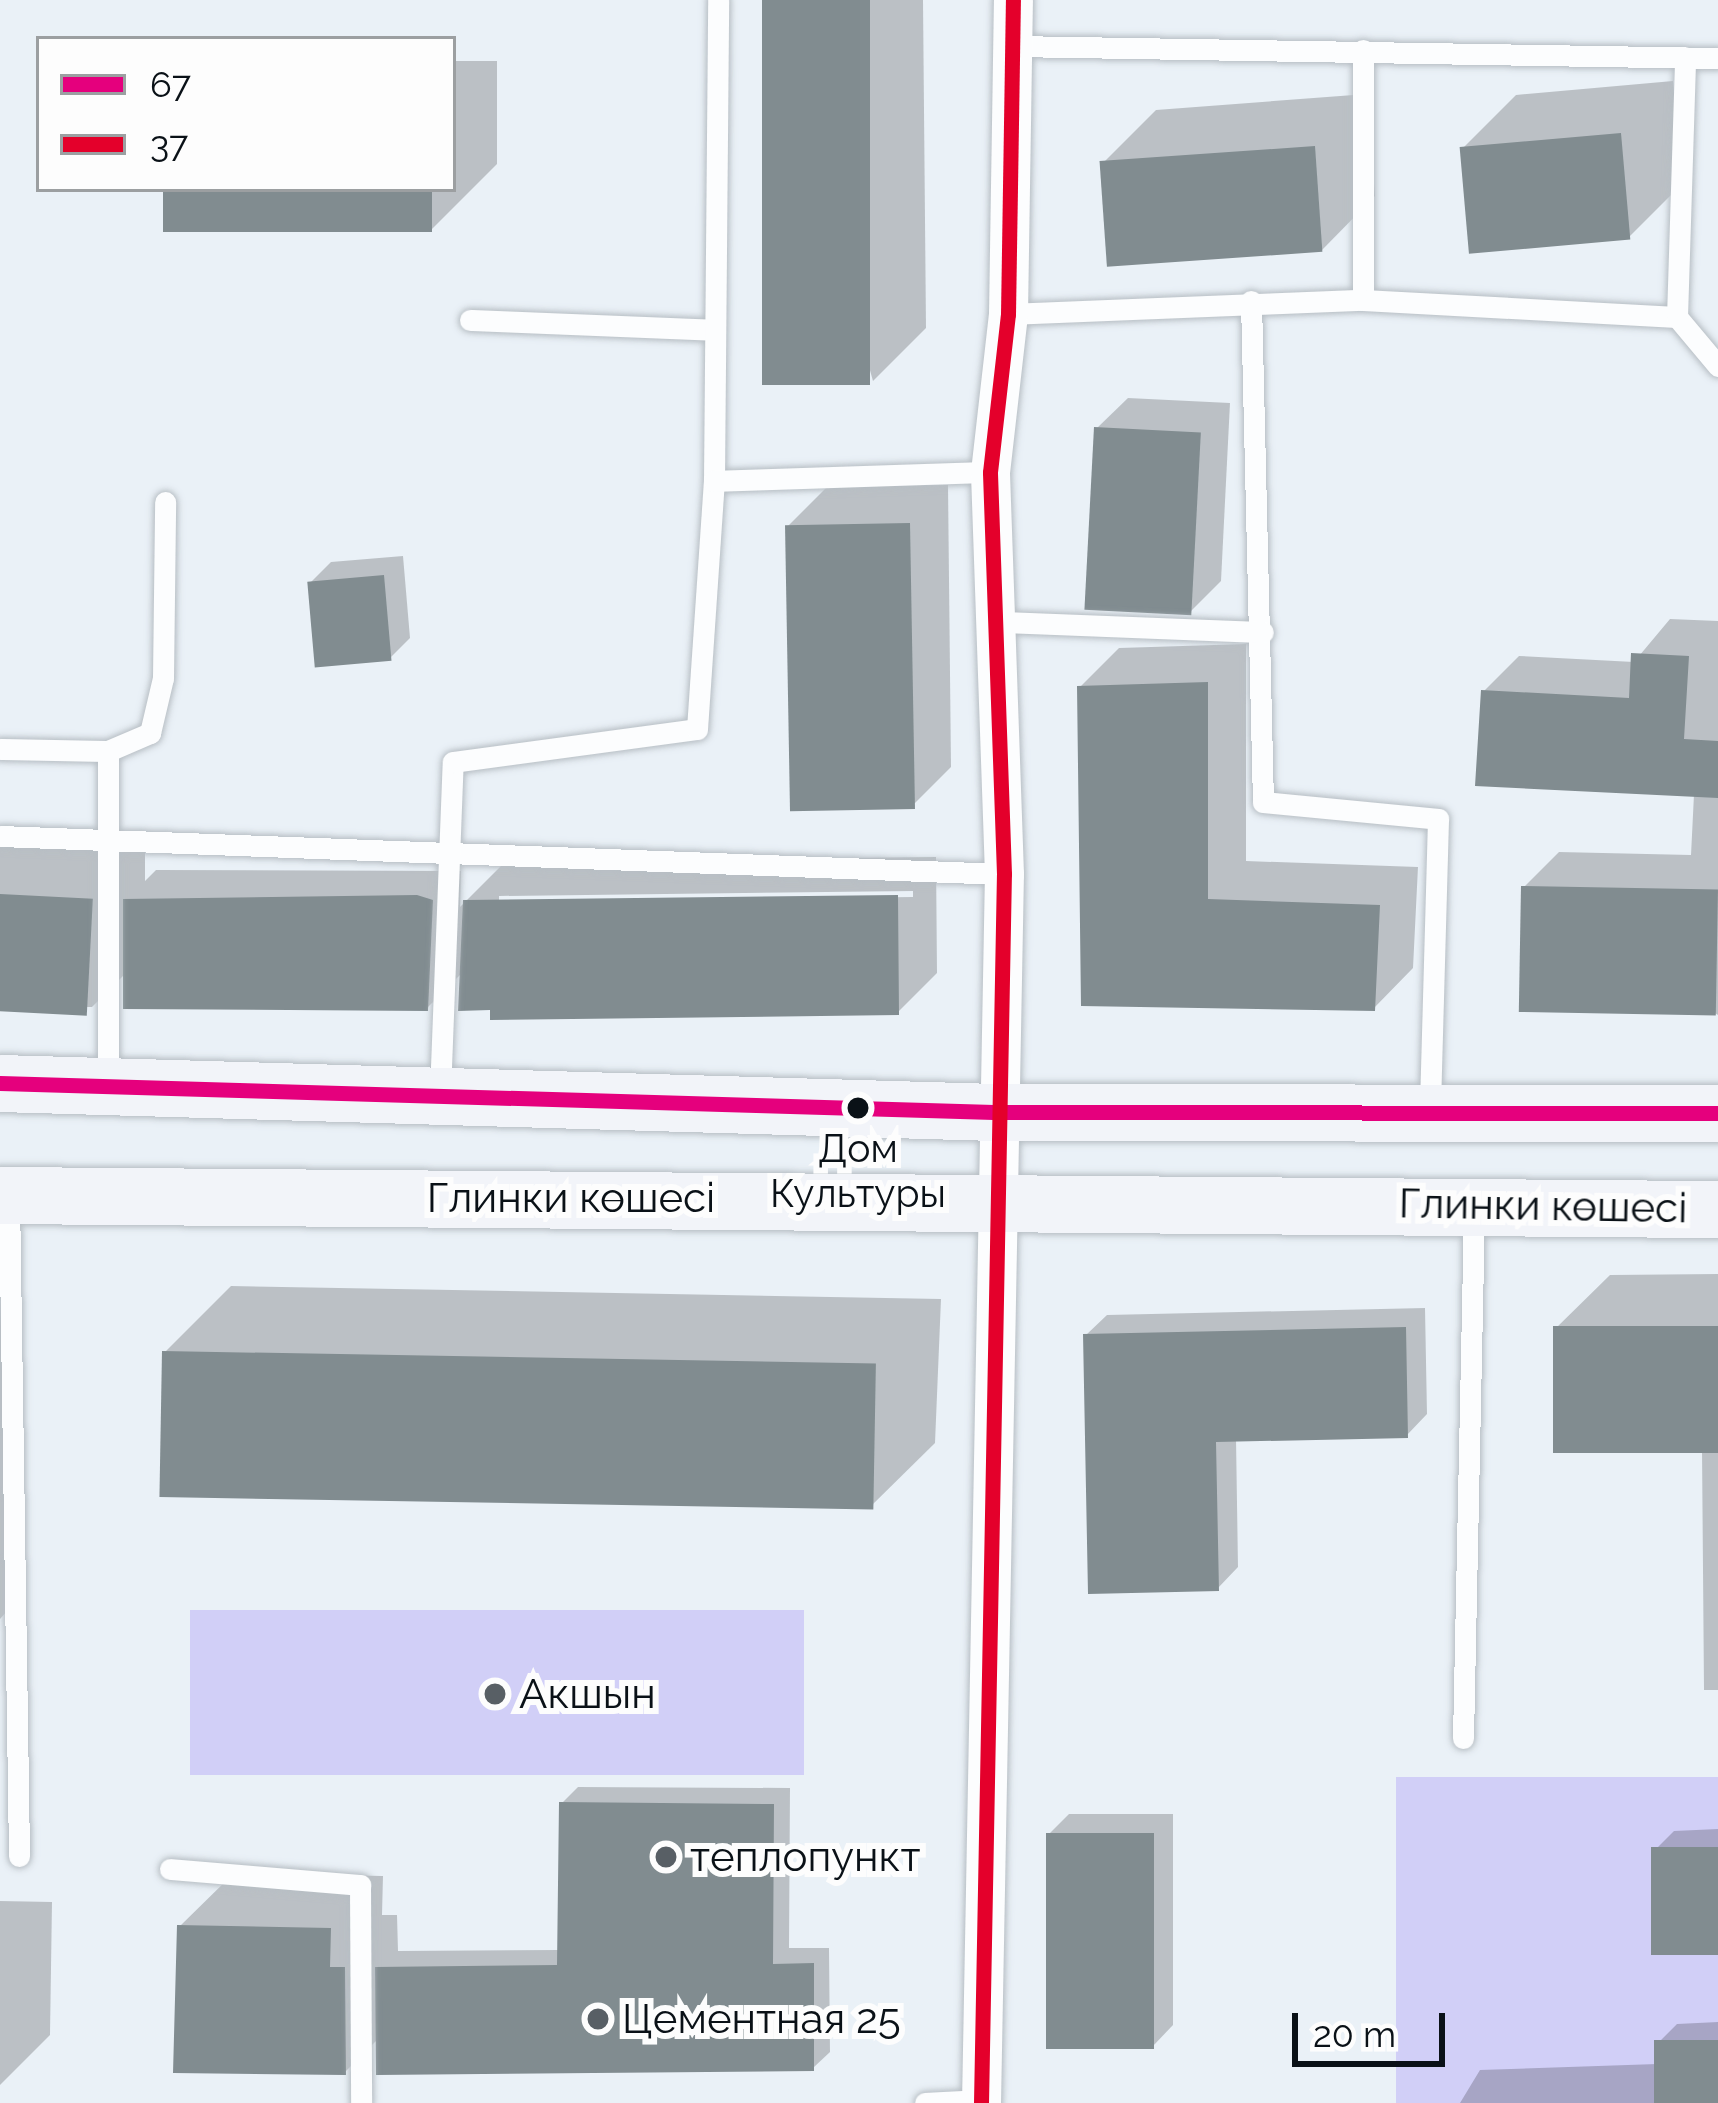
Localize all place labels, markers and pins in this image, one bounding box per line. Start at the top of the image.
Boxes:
marker: Дом Культуры [847,1097,869,1119]
place label: Дом Культуры [770,1126,946,1217]
place label: Акшын [519,1669,656,1719]
marker: Акшын [482,1681,508,1707]
place label: теплопункт [690,1832,920,1882]
marker: теплопункт [653,1844,679,1870]
place label: Цементная 25 [622,1994,901,2044]
marker: Цементная 25 [585,2006,611,2032]

